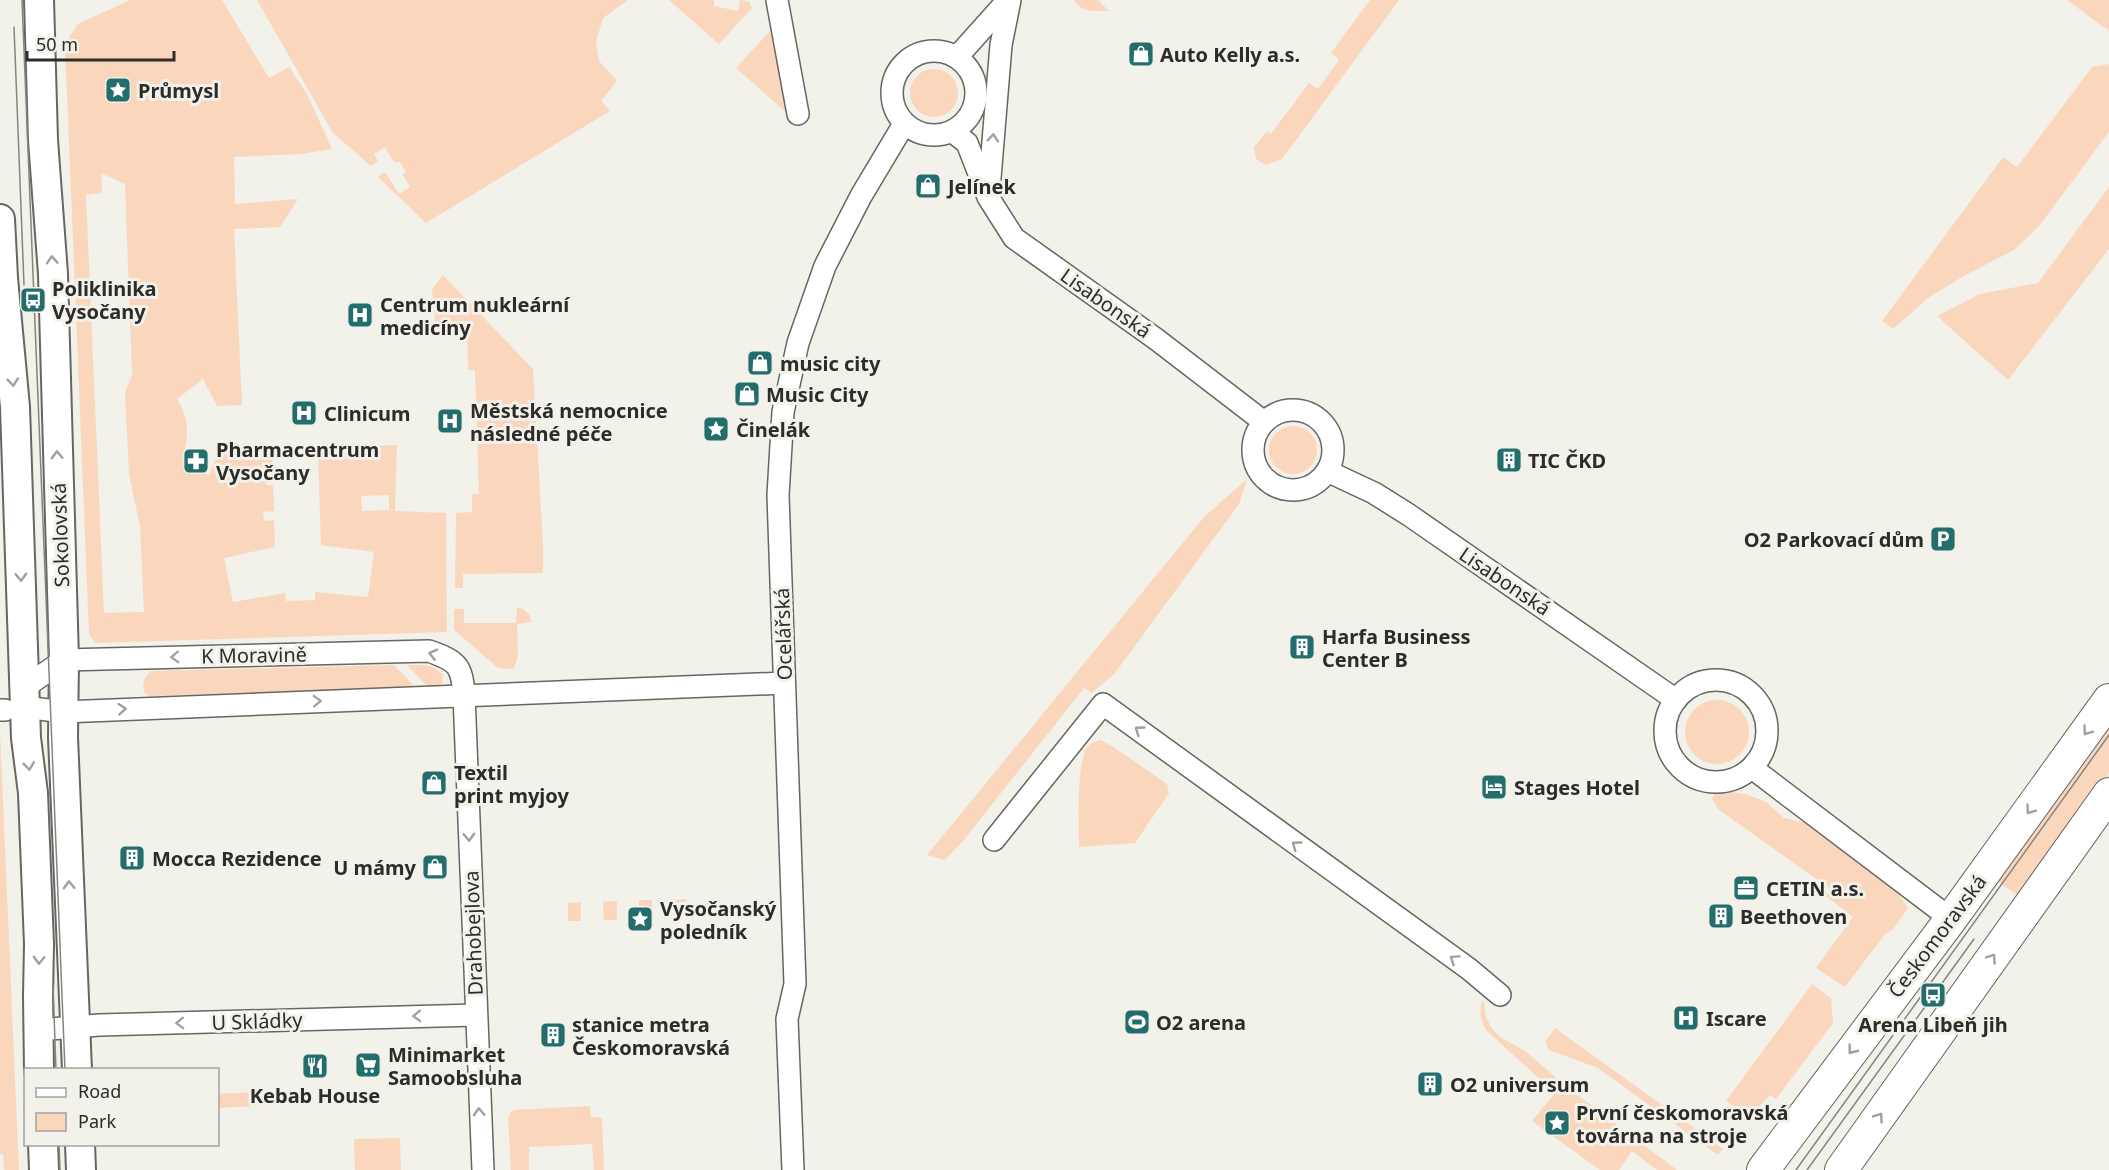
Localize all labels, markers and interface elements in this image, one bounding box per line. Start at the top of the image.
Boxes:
scale bar [27,24,174,62]
text: 50 m [36,32,78,56]
shop icon: Auto Kelly a.s. [1126,39,1156,69]
place label: Auto Kelly a.s. [1160,41,1300,68]
place icon: Průmysl [103,75,133,105]
place label: Průmysl [138,77,219,104]
one-way arrow [986,134,999,143]
shop icon: Jelínek [913,171,943,201]
place label: Jelínek [946,173,1016,200]
one-way arrow [46,255,59,264]
street label: Lisabonská [1055,262,1157,344]
place label: Poliklinika Vysočany [52,275,157,325]
bus stop icon: Poliklinika Vysočany [18,285,48,315]
place label: Centrum nukleární medicíny [380,291,571,341]
hospital icon: Centrum nukleární medicíny [345,300,375,330]
shop icon: music city [745,348,775,378]
place label: music city [780,350,881,377]
one-way arrow [6,378,19,387]
shop icon: Music City [732,379,762,409]
place label: Music City [766,381,869,408]
place label: Městská nemocnice následné péče [470,397,668,447]
hospital icon: Clinicum [289,398,319,428]
place label: Clinicum [324,400,411,427]
hospital icon: Městská nemocnice následné péče [435,406,465,436]
place icon: Činelák [701,414,731,444]
place label: Činelák [736,416,811,443]
place label: Pharmacentrum Vysočany [216,436,379,486]
building icon: TIC ČKD [1494,445,1524,475]
pharmacy icon: Pharmacentrum Vysočany [181,446,211,476]
place label: TIC ČKD [1528,447,1606,474]
one-way arrow [51,450,64,459]
street label: Sokolovská [45,482,75,588]
parking icon: O2 Parkovací dům [1928,524,1958,554]
place label: O2 Parkovací dům [1744,526,1924,553]
street label: Lisabonská [1454,541,1556,621]
one-way arrow [15,573,28,582]
street label: Ocelářská [768,587,798,681]
place label: Harfa Business Center B [1322,623,1470,673]
building icon: Harfa Business Center B [1287,632,1317,662]
street label: K Moravině [201,641,307,669]
one-way arrow [428,648,438,661]
one-way arrow [171,650,180,663]
one-way arrow [312,695,321,708]
one-way arrow [117,703,126,716]
one-way arrow [2083,725,2094,736]
one-way arrow [1134,726,1145,737]
place label: Textil print myjoy [454,759,569,809]
one-way arrow [22,761,35,770]
shop icon: Textil print myjoy [419,768,449,798]
hotel icon: Stages Hotel [1479,772,1509,802]
place label: Stages Hotel [1514,774,1640,801]
one-way arrow [2026,803,2037,814]
one-way arrow [463,833,476,842]
one-way arrow [1292,841,1303,852]
building icon: Mocca Rezidence [117,843,147,873]
place label: Mocca Rezidence [152,845,322,872]
shop icon: U mámy [420,852,450,882]
place label: U mámy [333,854,417,881]
street label: Českomoravská [1882,869,1992,1003]
street label: Drahobejlova [457,870,489,996]
office icon: CETIN a.s. [1731,873,1761,903]
place label: CETIN a.s. [1766,875,1864,902]
one-way arrow [63,881,76,890]
place label: Vysočanský poledník [660,895,777,945]
building icon: Beethoven [1706,901,1736,931]
place label: Beethoven [1740,903,1847,930]
place icon: Vysočanský poledník [625,904,655,934]
one-way arrow [1985,954,1996,965]
one-way arrow [1450,955,1461,966]
one-way arrow [33,956,45,965]
bus stop icon: Arena Libeň jih [1918,980,1948,1010]
hospital icon: Iscare [1671,1003,1701,1033]
place label: Iscare [1706,1005,1767,1032]
street label: U Skládky [211,1006,304,1036]
sports icon: O2 arena [1122,1007,1152,1037]
place label: O2 arena [1156,1009,1246,1036]
one-way arrow [413,1010,422,1023]
place label: stanice metra Českomoravská [572,1011,730,1061]
place label: Arena Libeň jih [1858,1011,2008,1038]
one-way arrow [176,1017,185,1029]
building icon: stanice metra Českomoravská [538,1020,568,1050]
place label: Minimarket Samoobsluha [388,1041,522,1091]
one-way arrow [1848,1043,1859,1054]
supermarket icon: Minimarket Samoobsluha [353,1050,383,1080]
restaurant icon: Kebab House [300,1051,330,1081]
legend [24,1068,219,1146]
building icon: O2 universum [1415,1069,1445,1099]
place label: O2 universum [1450,1071,1589,1098]
text: Road [78,1079,121,1103]
place label: Kebab House [250,1082,380,1109]
place label: První českomoravská továrna na stroje [1576,1099,1789,1149]
one-way arrow [473,1107,486,1116]
place icon: První českomoravská továrna na stroje [1542,1108,1572,1138]
text: Park [78,1109,116,1133]
one-way arrow [1872,1113,1883,1124]

